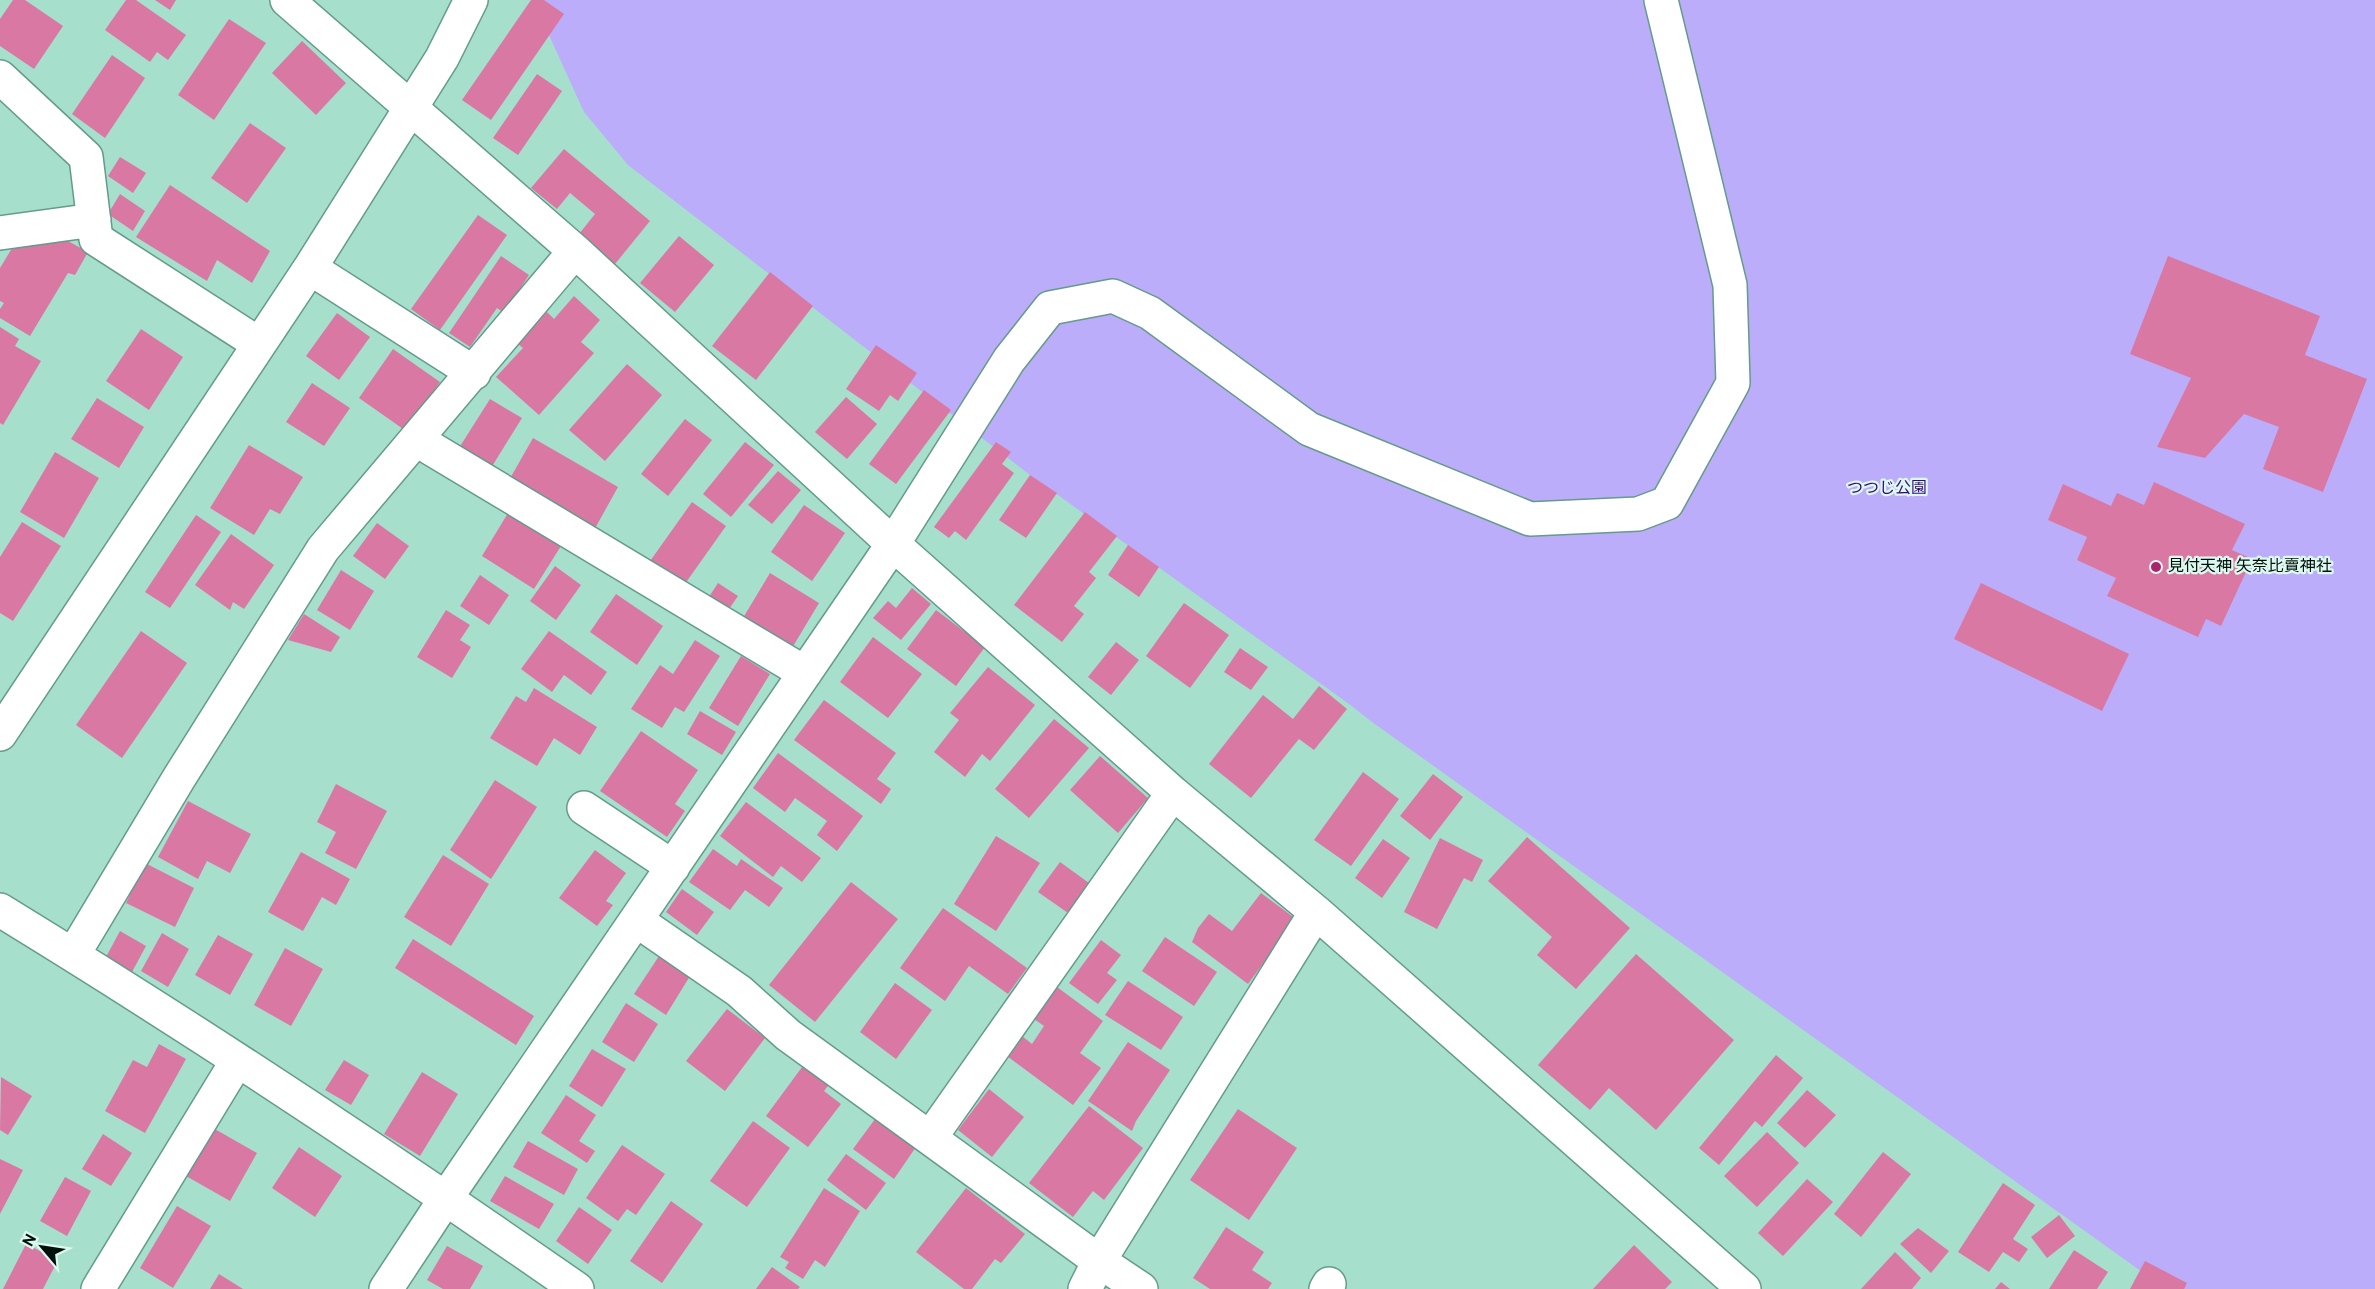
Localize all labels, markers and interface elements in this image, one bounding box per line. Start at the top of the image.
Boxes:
park label: つつじ公園 [1847,479,1927,499]
place label: 見付天神 矢奈比賣神社 [2168,557,2332,577]
marker: 見付天神 矢奈比賣神社 [2149,560,2163,574]
north arrow [12,1217,72,1277]
text: N [19,1231,42,1251]

